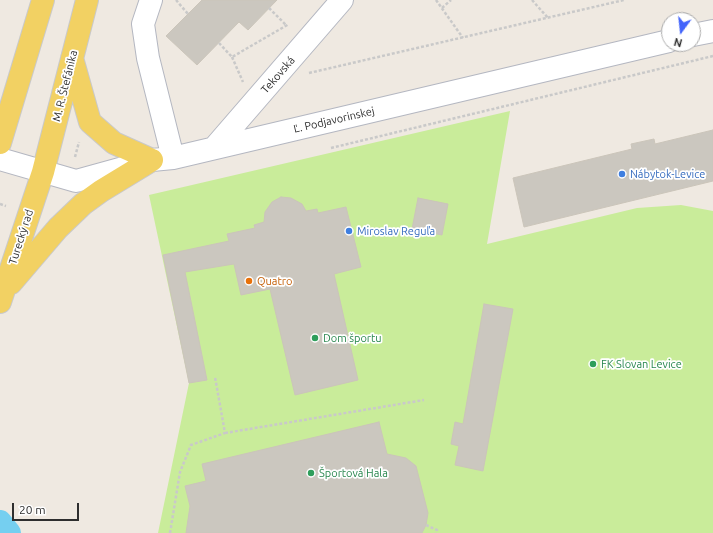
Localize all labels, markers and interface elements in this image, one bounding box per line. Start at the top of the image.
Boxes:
north arrow [661,12,701,52]
text: N [673,36,684,49]
street label: M. R. Štefánika [50,49,80,123]
street label: Tekovská [258,54,298,96]
street label: Ľ. Podjavorinskej [292,104,376,136]
place label: Nábytok-Levice [630,167,705,181]
marker: Nábytok-Levice [617,169,627,179]
street label: Turecký rad [6,208,36,266]
place label: Miroslav Reguľa [357,224,435,238]
marker: Miroslav Reguľa [344,226,354,236]
place label: Quatro [257,274,292,288]
marker: Quatro [244,276,254,286]
place label: Dom športu [323,331,382,345]
marker: Dom športu [310,333,320,343]
place label: FK Slovan Levice [601,357,682,371]
marker: FK Slovan Levice [588,359,598,369]
place label: Športová Hala [319,466,388,480]
marker: Športová Hala [306,468,316,478]
scale bar [14,495,81,521]
text: 20 m [19,503,46,516]

